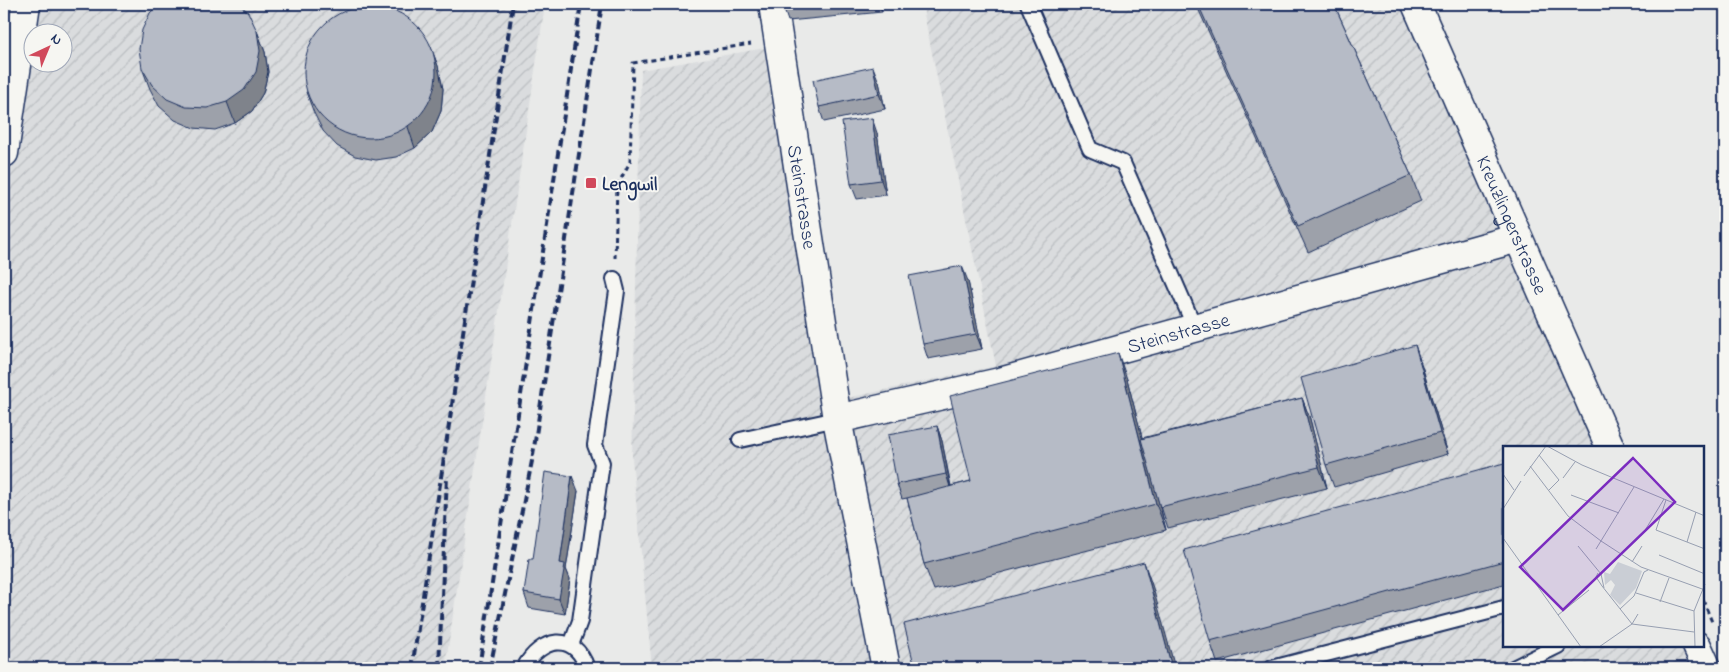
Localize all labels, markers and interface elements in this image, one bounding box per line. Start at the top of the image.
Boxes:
north arrow [22,22,72,72]
text: N [45,29,67,51]
street label: Steinstrasse [778,143,823,251]
street label: Kreuzlingerstrasse [1467,152,1554,300]
place label: Lengwil [602,171,657,201]
marker: Lengwil [584,176,598,190]
street label: Steinstrasse [1124,307,1233,363]
inset map [1503,446,1704,647]

